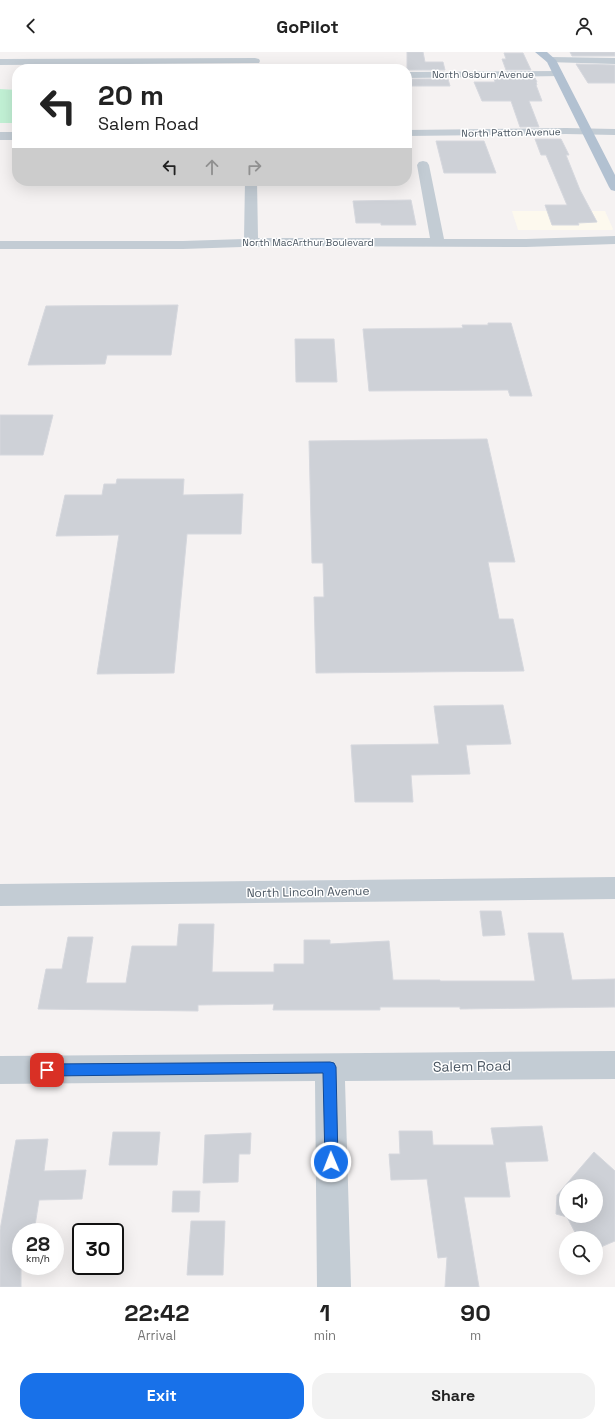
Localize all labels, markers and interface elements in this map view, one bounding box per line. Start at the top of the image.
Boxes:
icon: back [20,15,42,37]
text: GoPilot [276,15,339,38]
icon: person [573,15,595,37]
street label: North Osburn Avenue [432,68,534,81]
text: 20 m [98,77,164,113]
icon: left [32,80,84,132]
text: Salem Road [98,112,199,135]
street label: North Patton Avenue [461,125,561,140]
icon: left [159,156,181,178]
icon: ahead [201,156,223,178]
icon: right [243,156,265,178]
street label: North MacArthur Boulevard [242,236,374,249]
street label: North Lincoln Avenue [246,883,370,901]
pin [30,1053,64,1087]
street label: Salem Road [433,1056,511,1076]
icon: arrive [36,1059,58,1081]
position arrow [310,1141,352,1183]
map controls [559,1179,603,1275]
button: sound [559,1179,603,1223]
speed limit sign: 30 [72,1223,124,1275]
text: 28 [26,1231,50,1257]
button: search [559,1231,603,1275]
text: km/h [26,1252,50,1265]
text: 22:42 [124,1297,189,1328]
text: 1 [319,1297,330,1328]
text: 90 [460,1297,491,1328]
text: Arrival [138,1327,176,1344]
text: min [314,1327,336,1344]
text: m [470,1327,481,1344]
button: Exit [20,1373,304,1419]
button: Share [312,1373,595,1419]

